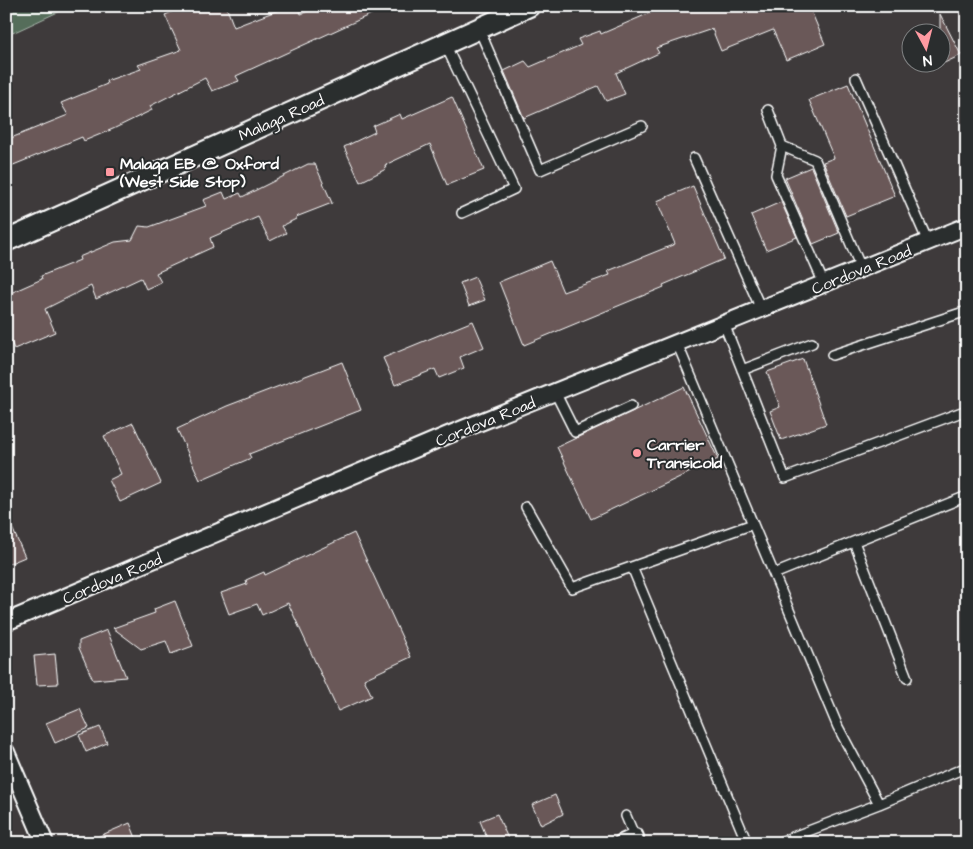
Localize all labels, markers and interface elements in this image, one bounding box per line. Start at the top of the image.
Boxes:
north arrow [900,22,950,72]
text: N [922,49,933,70]
street label: Malaga Road [235,89,328,148]
place label: Malaga EB @ Oxford (West Side Stop) [119,153,280,193]
marker: Malaga EB @ Oxford (West Side Stop) [104,166,116,178]
street label: Cordova Road [808,240,915,300]
street label: Cordova Road [432,392,539,452]
place label: Carrier Transicold [646,434,723,474]
marker: Carrier Transicold [631,447,643,459]
street label: Cordova Road [59,548,165,610]

